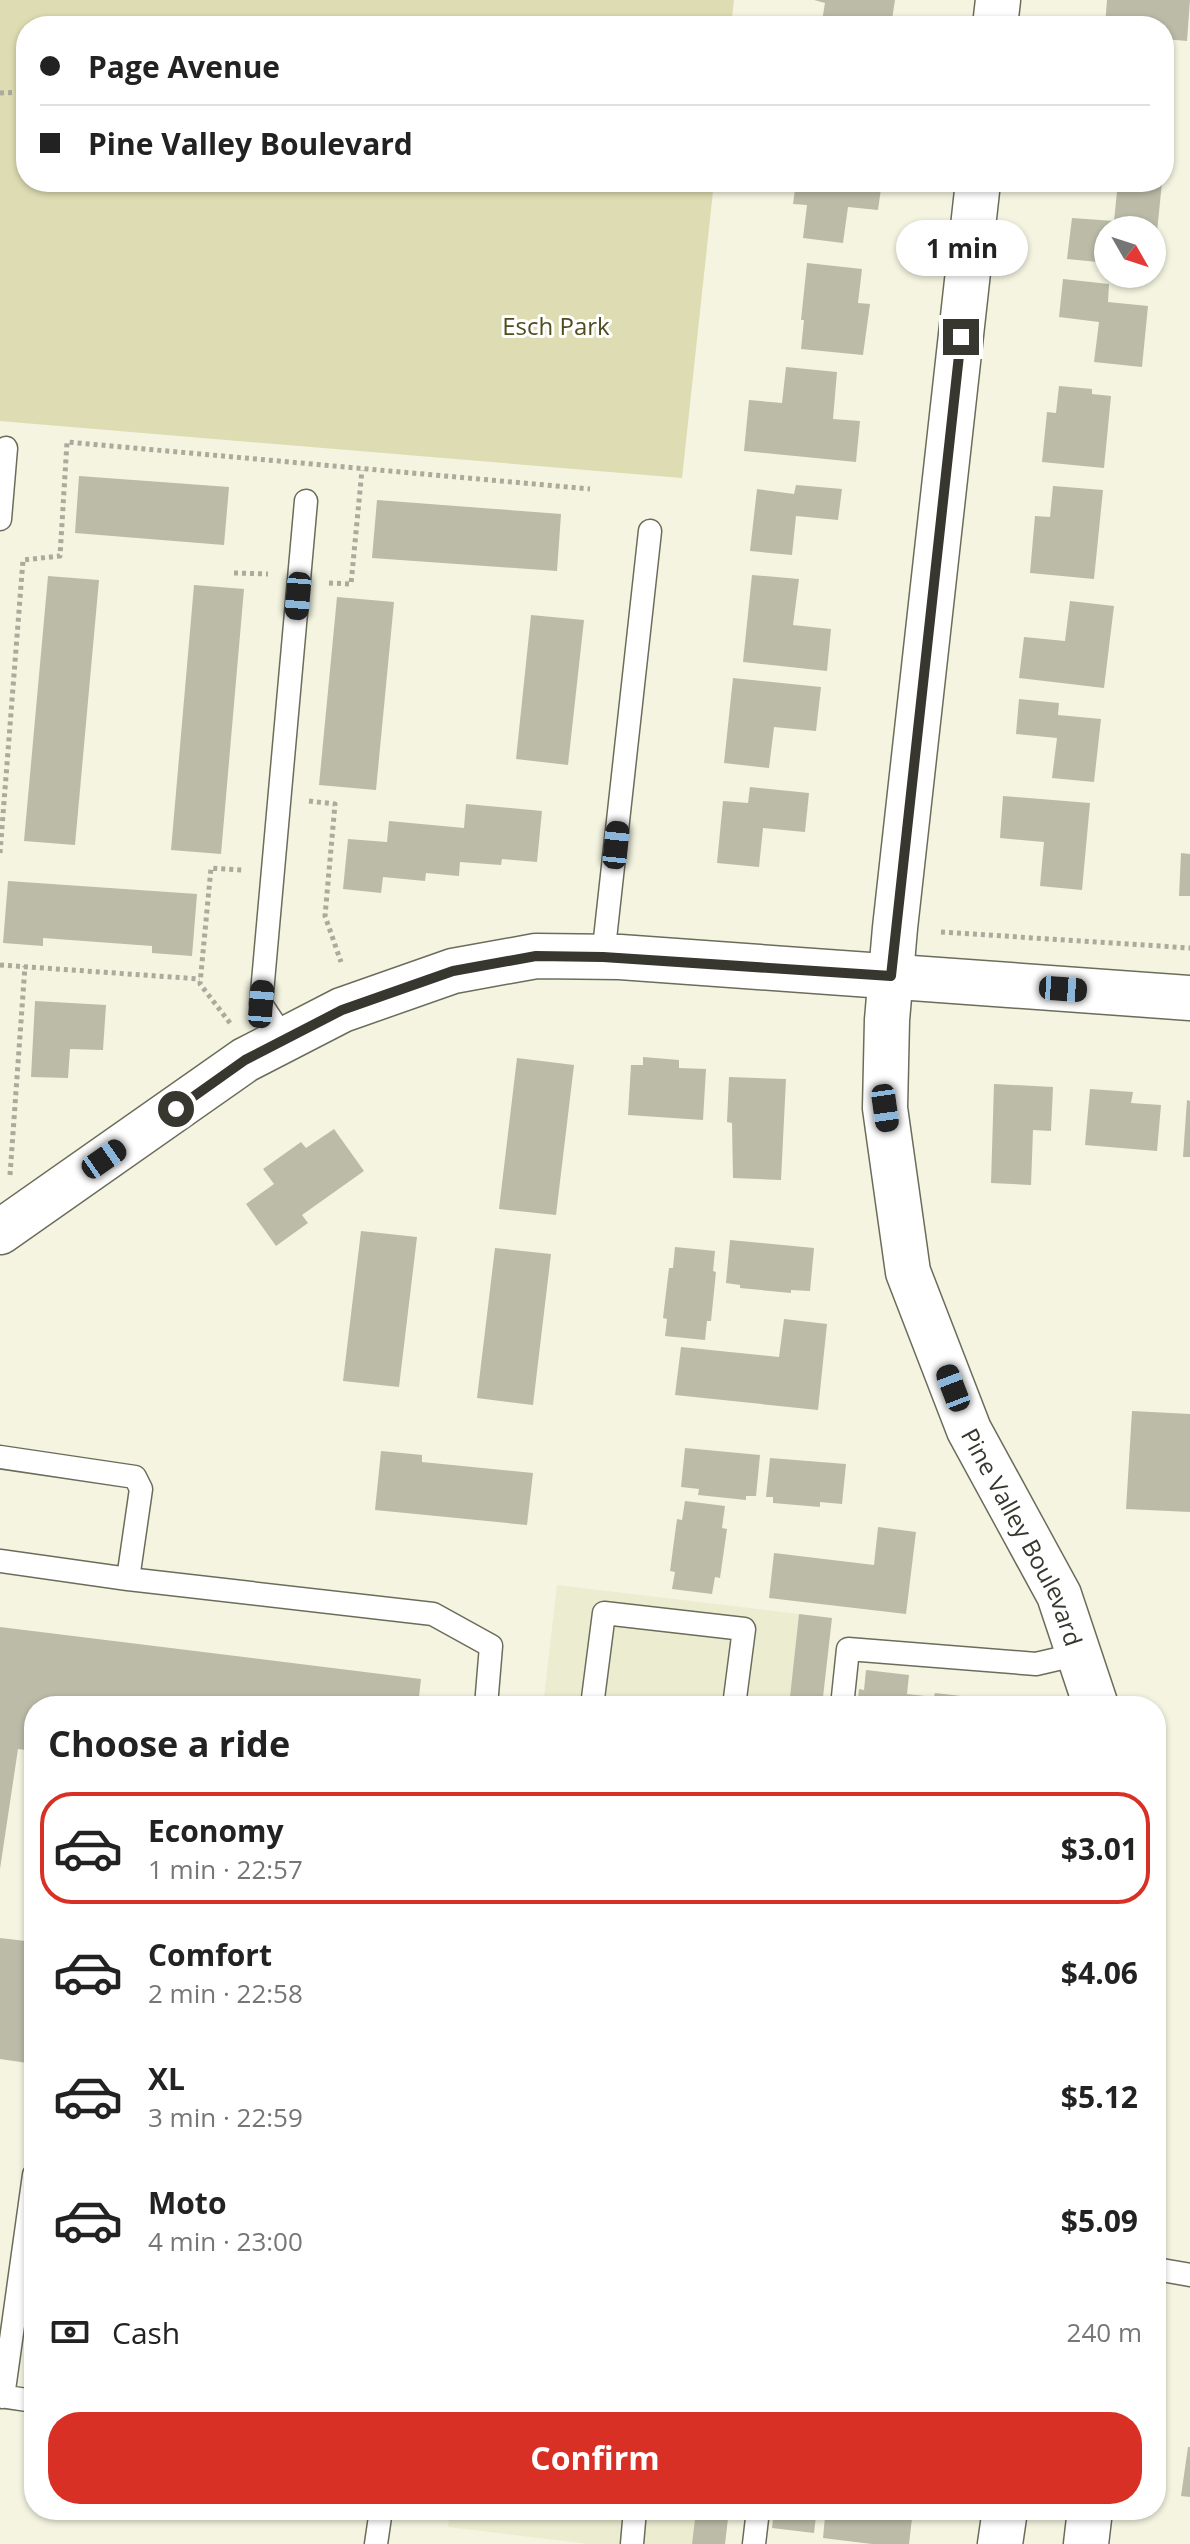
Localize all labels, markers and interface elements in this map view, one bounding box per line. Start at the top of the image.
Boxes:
text: Page Avenue [88,46,280,87]
text: Pine Valley Boulevard [88,123,413,164]
north arrow [1094,216,1166,288]
map controls [1094,216,1166,288]
callout: 1 min [895,221,1027,277]
text: 1 min [926,230,998,266]
park label: Esch Park [502,309,610,342]
route end [943,319,979,355]
car [284,571,312,621]
car [602,820,630,870]
car [1038,975,1088,1003]
car [247,979,275,1029]
car [870,1083,900,1133]
route start [158,1091,194,1127]
car [77,1135,131,1183]
car [933,1361,973,1415]
street label: Pine Valley Boulevard [954,1422,1091,1650]
text: Choose a ride [48,1719,290,1768]
text: Economy [148,1810,284,1851]
icon: car [52,1812,124,1884]
text: $3.01 [1061,1828,1138,1869]
text: 1 min · 22:57 [148,1851,303,1887]
text: Comfort [148,1934,272,1975]
icon: car [52,1936,124,2008]
text: $4.06 [1061,1952,1138,1993]
text: 2 min · 22:58 [148,1975,303,2011]
text: XL [148,2058,185,2099]
icon: car [52,2060,124,2132]
text: $5.12 [1061,2076,1138,2117]
text: 3 min · 22:59 [148,2099,303,2135]
text: Moto [148,2182,226,2223]
icon: car [52,2184,124,2256]
text: $5.09 [1061,2200,1138,2241]
text: 4 min · 23:00 [148,2223,303,2259]
icon: cash [48,2310,92,2354]
text: Cash [112,2312,180,2353]
text: 240 m [1067,2314,1142,2350]
button: Confirm [48,2412,1142,2504]

